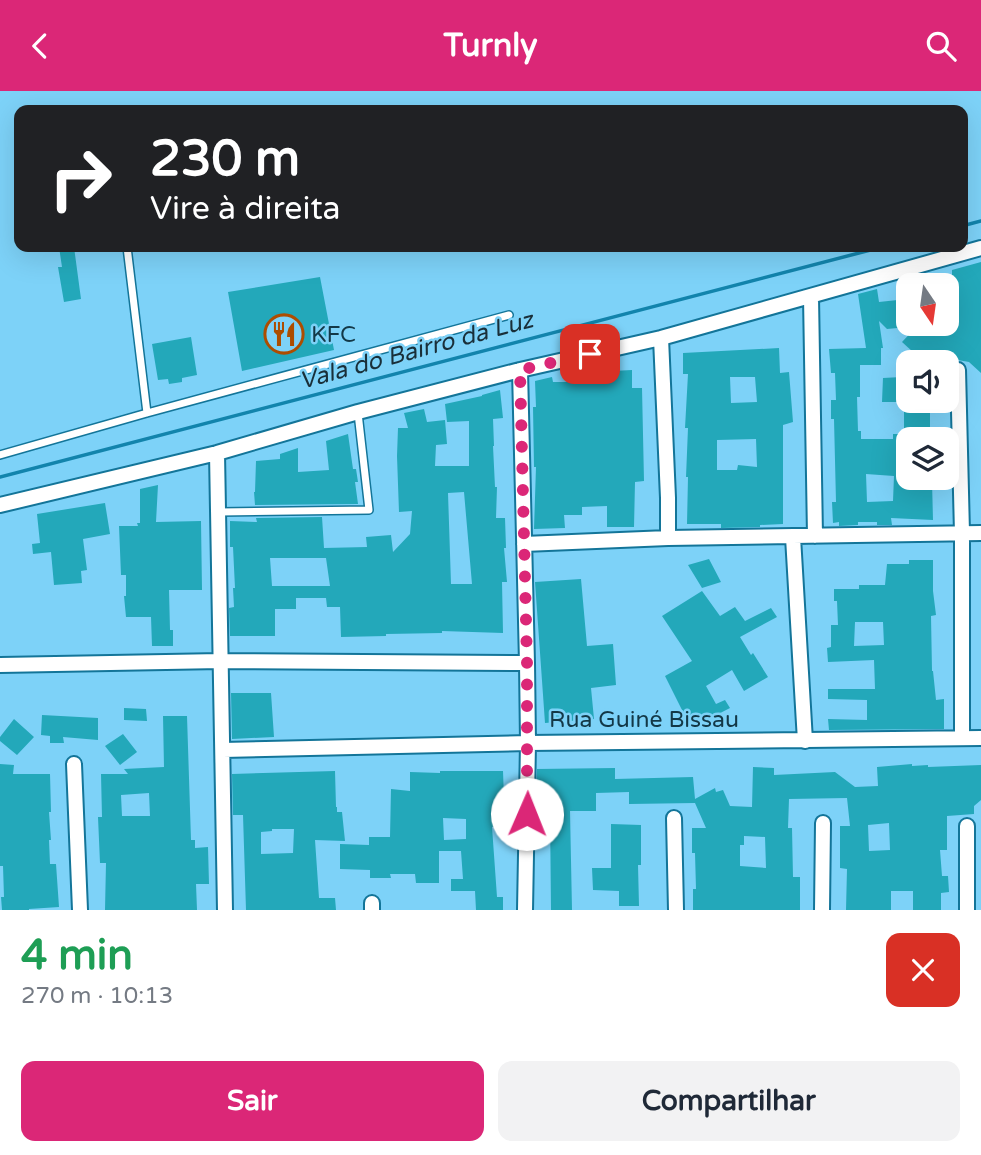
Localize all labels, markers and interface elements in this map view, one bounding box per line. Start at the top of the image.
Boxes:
icon: back [21,27,59,65]
text: Turnly [444,27,537,65]
icon: search [922,27,960,65]
text: 230 m [150,130,300,189]
icon: right [35,133,126,224]
text: Vire à direita [150,190,341,228]
north arrow [896,273,959,336]
map controls [896,273,959,490]
water label: Vala do Bairro da Luz [296,305,538,396]
restaurant icon: KFC [263,313,305,355]
place label: KFC [311,321,356,349]
pin [560,324,620,384]
icon: arrive [571,335,609,373]
button: sound [896,350,959,413]
button: layers [896,427,959,490]
street label: Rua Guiné Bissau [549,706,739,734]
position arrow [490,777,564,851]
text: 4 min [21,930,133,981]
button: close [886,933,960,1007]
text: 270 m · 10:13 [21,982,173,1010]
button: Sair [21,1061,484,1141]
button: Compartilhar [498,1061,960,1141]

